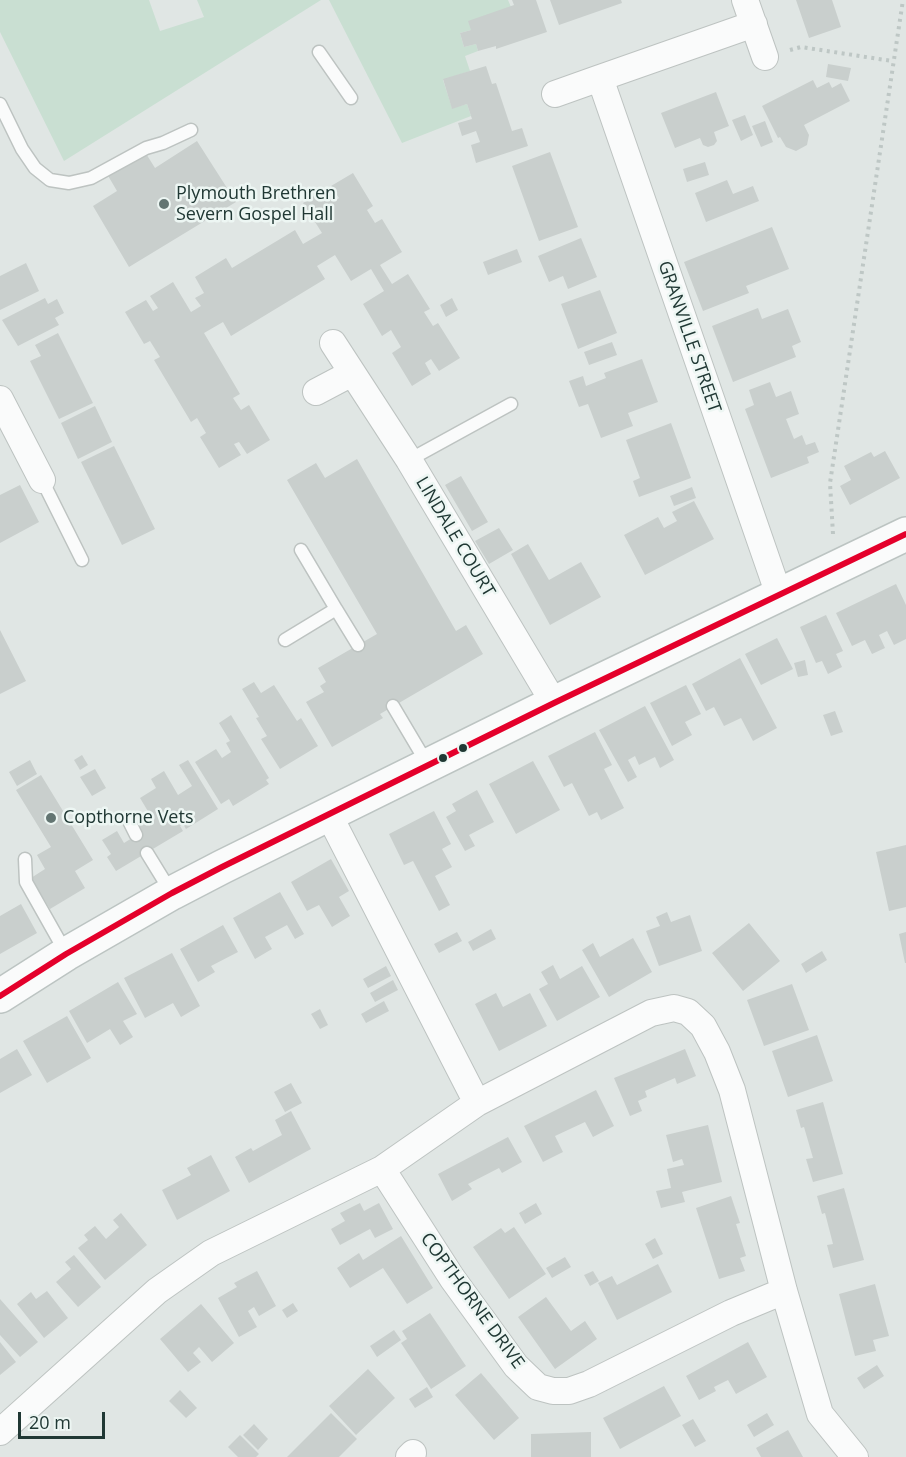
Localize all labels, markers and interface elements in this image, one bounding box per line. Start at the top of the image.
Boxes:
place label: Plymouth Brethren Severn Gospel Hall [176,183,336,226]
marker: Plymouth Brethren Severn Gospel Hall [157,197,171,211]
street label: GRANVILLE STREET [653,258,725,416]
street label: LINDALE COURT [411,473,499,601]
unlabelled marker [457,742,469,754]
unlabelled marker [437,752,449,764]
place label: Copthorne Vets [63,807,193,829]
marker: Copthorne Vets [44,811,58,825]
street label: COPTHORNE DRIVE [415,1229,529,1373]
scale bar [21,1400,108,1438]
text: 20 m [29,1410,71,1434]

